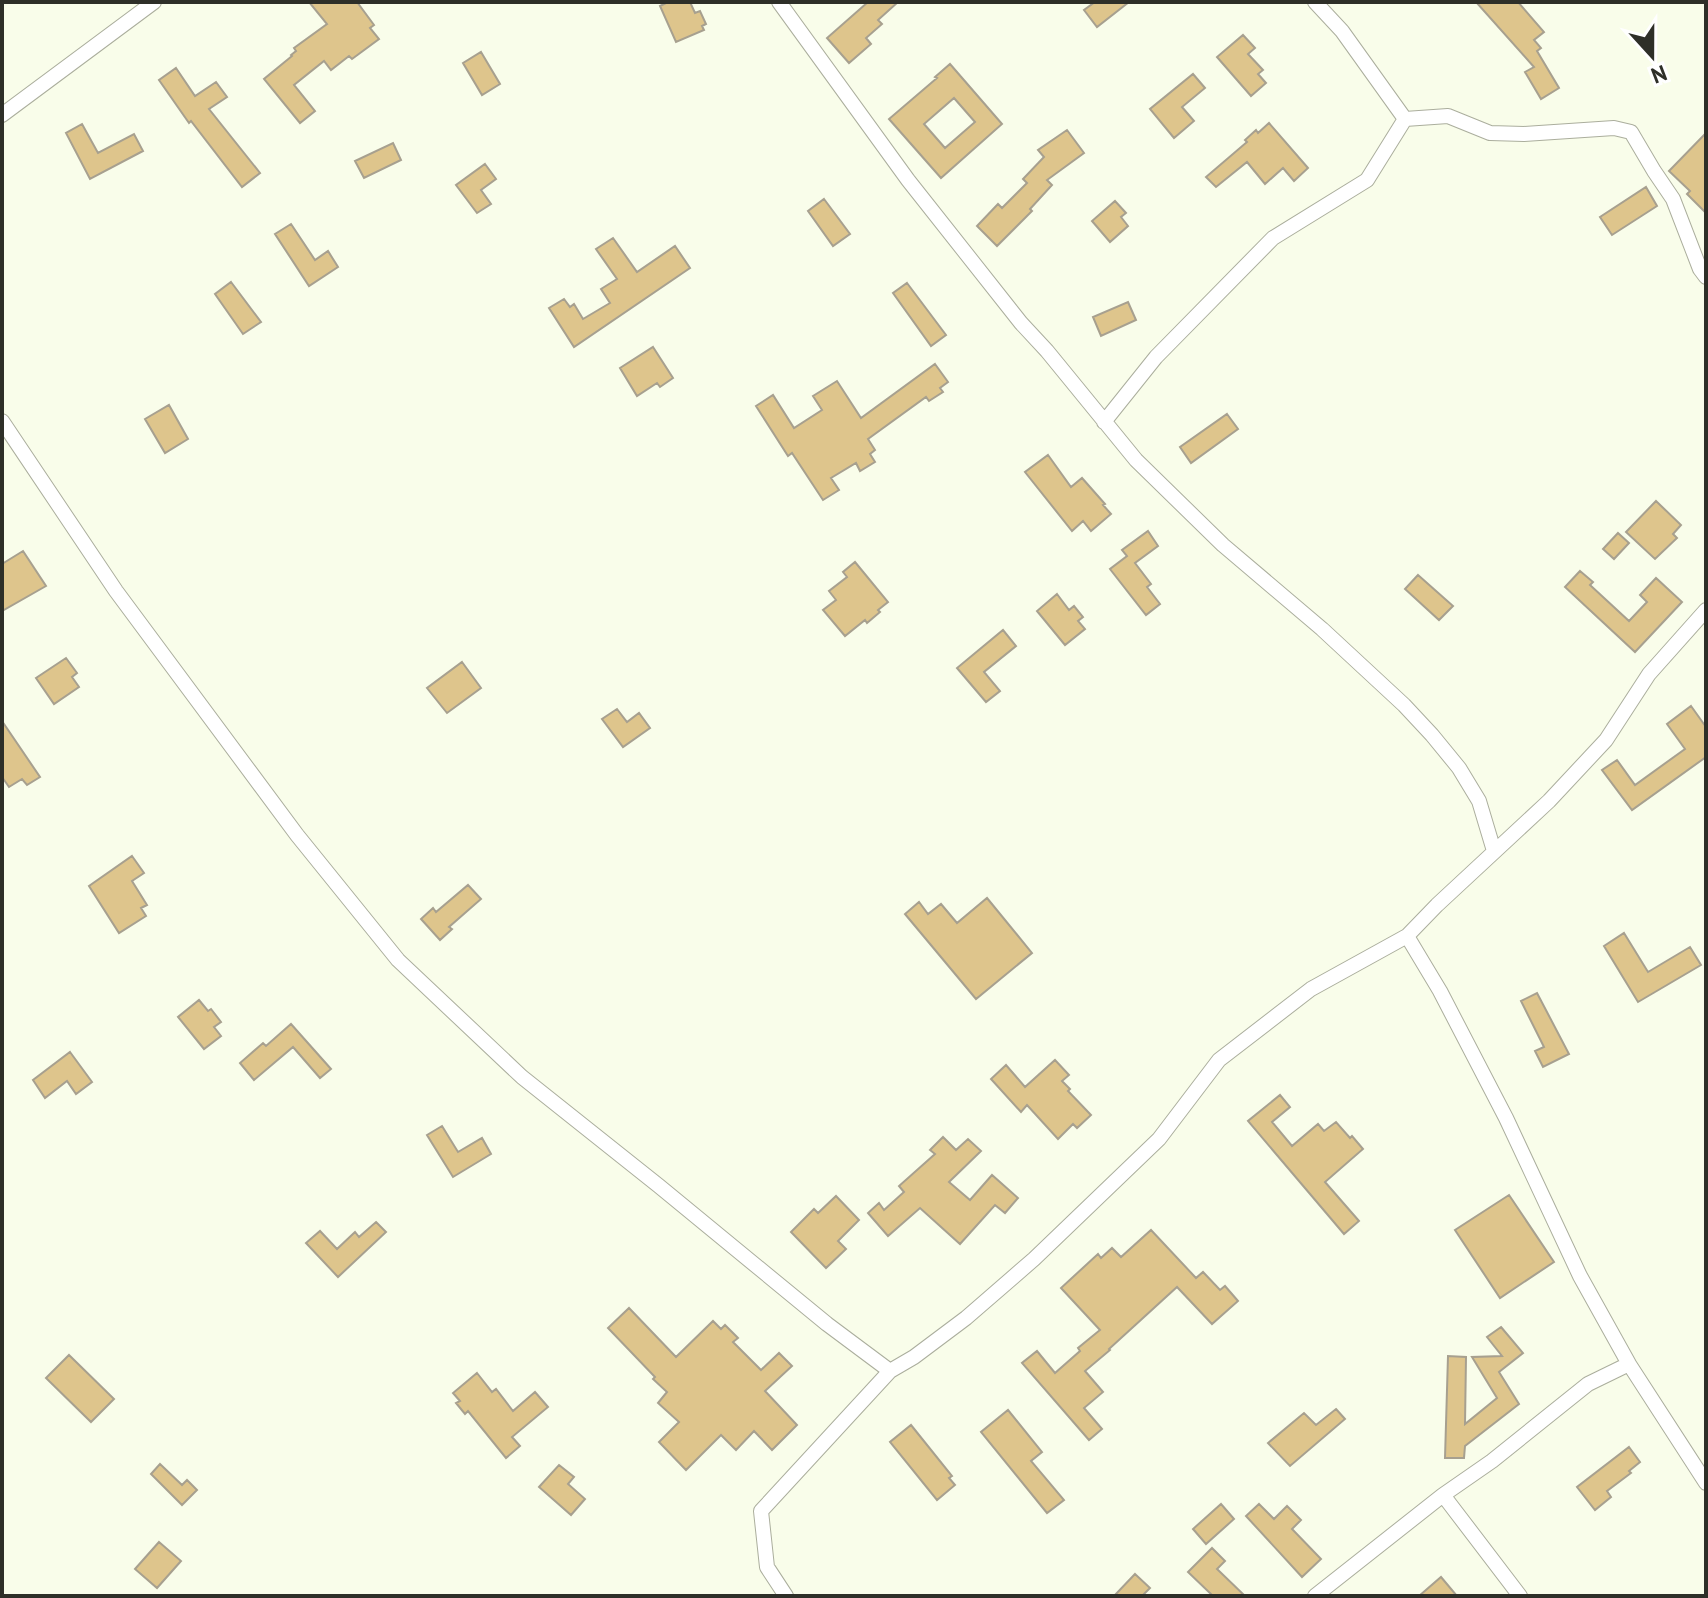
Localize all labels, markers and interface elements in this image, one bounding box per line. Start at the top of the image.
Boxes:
north arrow [1612,16,1692,96]
text: N [1647,59,1671,90]

